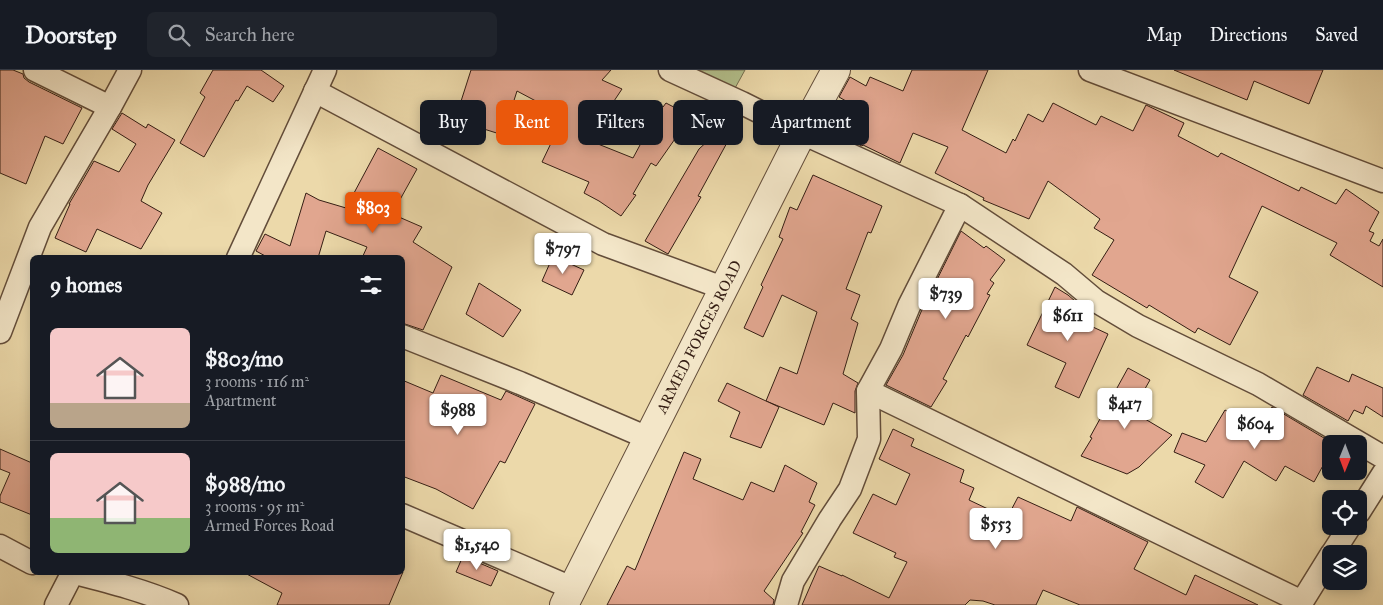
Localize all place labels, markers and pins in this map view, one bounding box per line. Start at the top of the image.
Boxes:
pin: $803 [343,191,403,234]
pin: $797 [533,232,593,275]
pin: $739 [916,278,976,320]
pin: $611 [1038,300,1098,342]
pin: $417 [1095,388,1155,430]
pin: $988 [428,394,488,436]
pin: $604 [1225,408,1285,450]
pin: $553 [966,508,1026,550]
pin: $1,540 [436,528,518,571]

